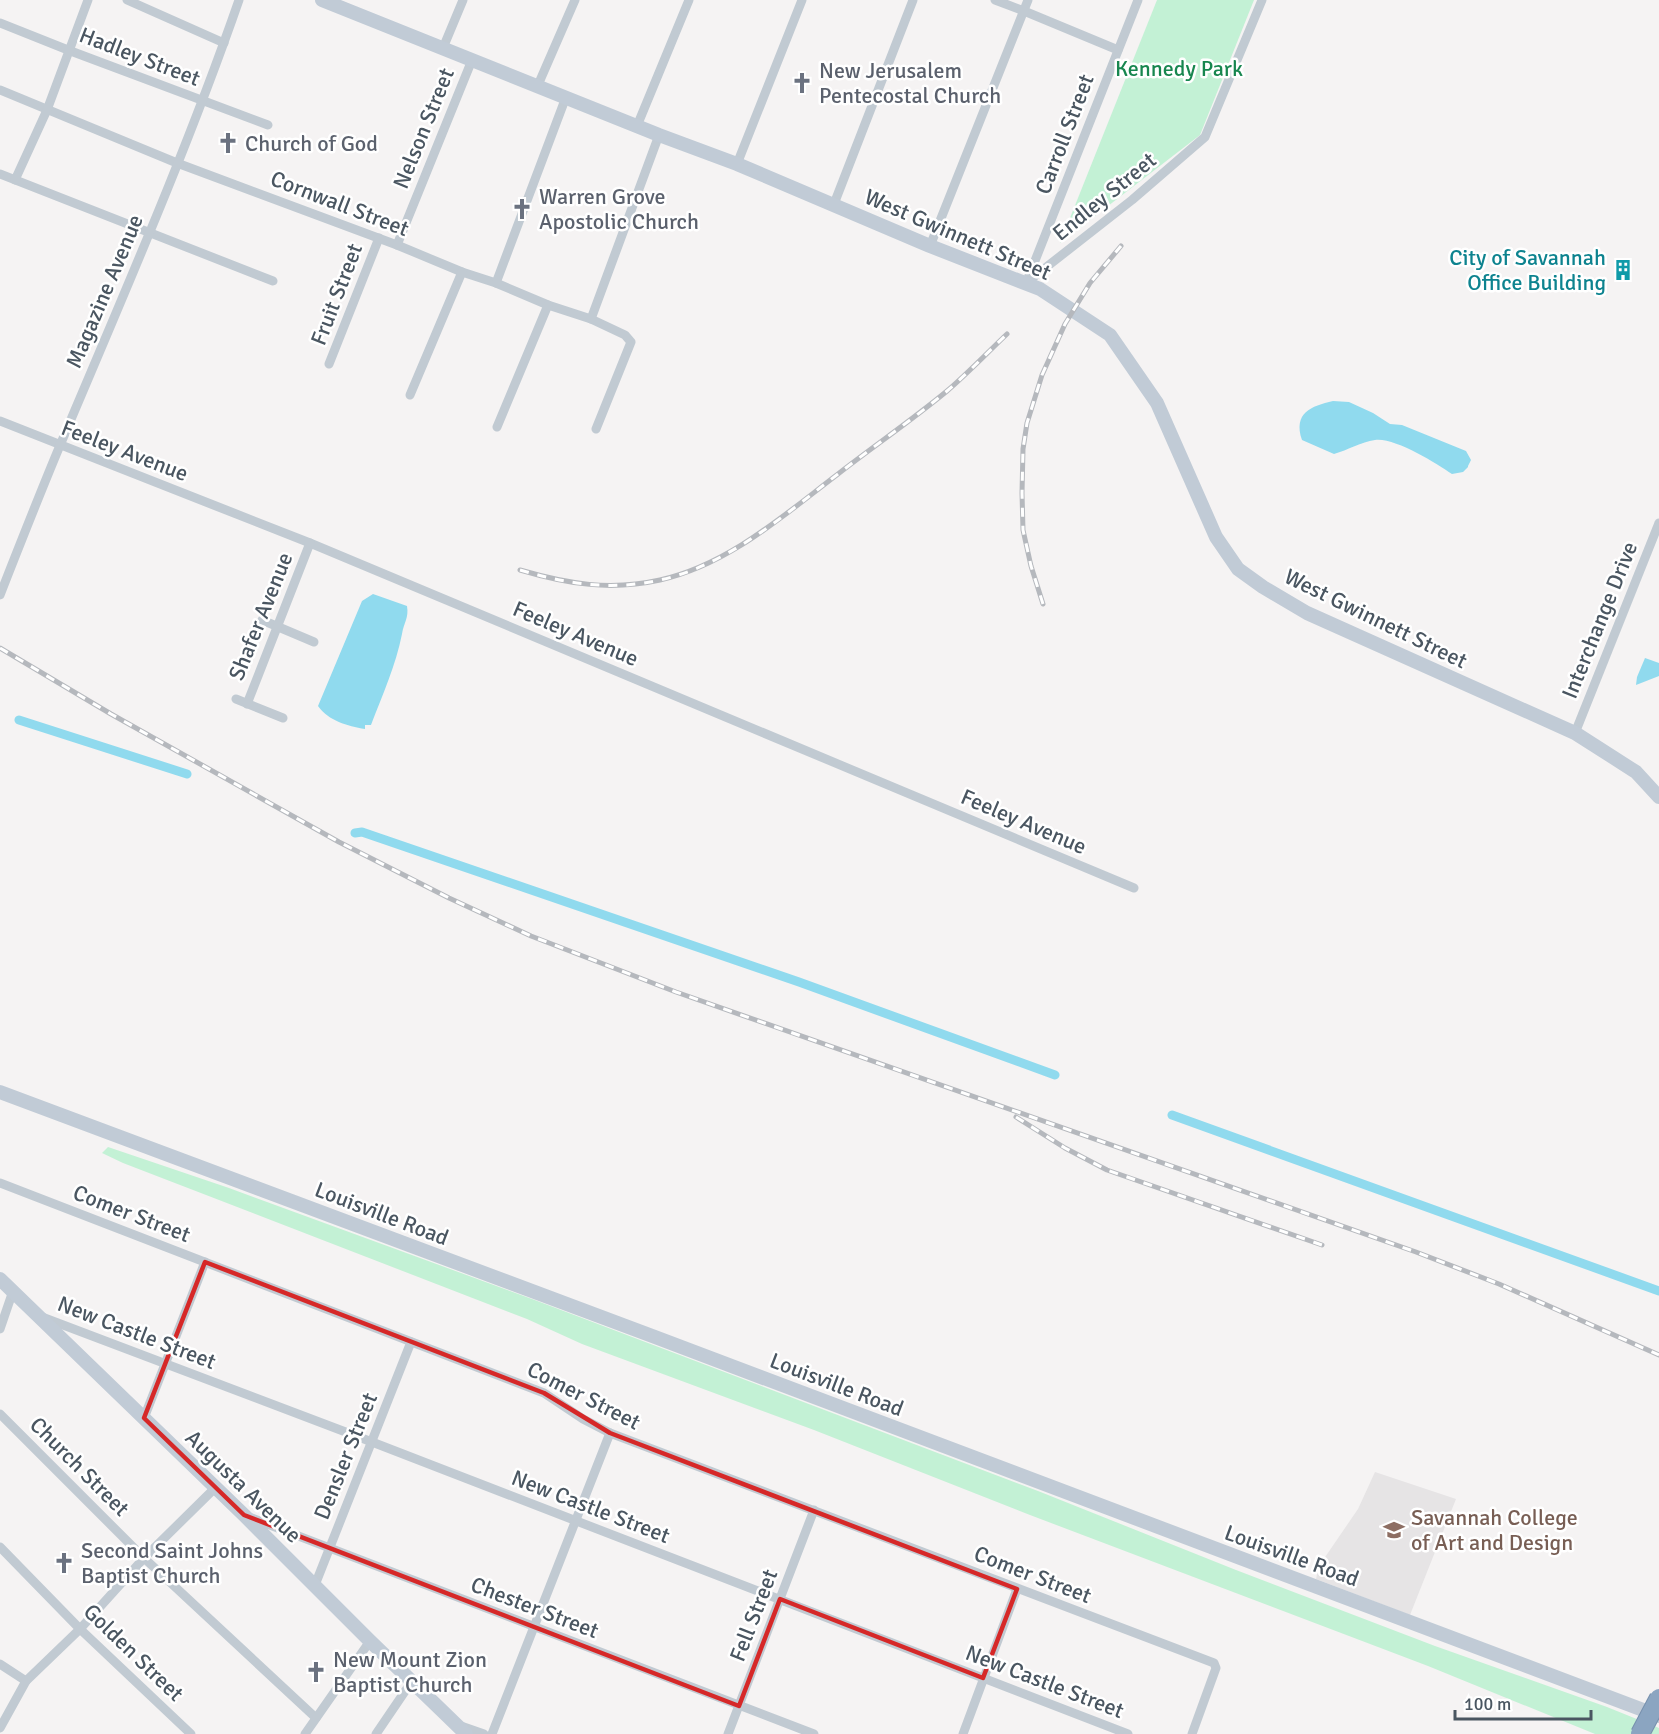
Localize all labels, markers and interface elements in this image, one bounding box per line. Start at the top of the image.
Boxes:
street label: Hadley Street [76,21,204,92]
park label: Kennedy Park [1115,55,1243,82]
place label: New Jerusalem Pentecostal Church [819,57,1001,109]
street label: Nelson Street [387,64,460,192]
street label: Carroll Street [1029,70,1100,198]
church icon: New Jerusalem Pentecostal Church [790,71,814,95]
place label: Church of God [245,130,378,157]
church icon: Church of God [216,131,240,155]
street label: Endley Street [1047,146,1162,246]
street label: Cornwall Street [267,165,413,242]
place label: Warren Grove Apostolic Church [539,183,699,235]
street label: West Gwinnett Street [861,183,1055,286]
church icon: Warren Grove Apostolic Church [510,197,534,221]
street label: Magazine Avenue [60,210,149,372]
street label: Fruit Street [305,239,368,349]
place label: City of Savannah Office Building [1449,244,1606,296]
building icon: City of Savannah Office Building [1611,258,1635,282]
street label: Feeley Avenue [58,414,192,487]
street label: Interchange Drive [1556,538,1643,703]
street label: Shafer Avenue [223,548,298,684]
street label: West Gwinnett Street [1280,563,1472,675]
street label: Feeley Avenue [509,595,643,672]
street label: Feeley Avenue [957,783,1091,860]
street label: Louisville Road [311,1176,452,1251]
street label: Comer Street [69,1179,195,1248]
street label: New Castle Street [54,1290,220,1375]
street label: Louisville Road [766,1347,907,1422]
street label: Comer Street [523,1355,645,1436]
street label: Densler Street [308,1389,383,1524]
street label: Church Street [24,1411,135,1522]
street label: Augusta Avenue [180,1424,307,1549]
street label: New Castle Street [508,1464,674,1549]
place label: Savannah College of Art and Design [1411,1504,1578,1556]
school or university icon: Savannah College of Art and Design [1382,1518,1406,1542]
street label: Louisville Road [1221,1519,1363,1592]
place label: Second Saint Johns Baptist Church [81,1537,263,1589]
street label: Comer Street [970,1540,1096,1609]
church icon: Second Saint Johns Baptist Church [52,1551,76,1575]
street label: Fell Street [724,1565,784,1665]
street label: Chester Street [467,1571,603,1644]
street label: Golden Street [78,1598,190,1707]
street label: New Castle Street [962,1639,1128,1724]
place label: New Mount Zion Baptist Church [333,1646,487,1698]
church icon: New Mount Zion Baptist Church [304,1660,328,1684]
scale bar [1455,1683,1592,1721]
text: 100 m [1464,1693,1511,1715]

